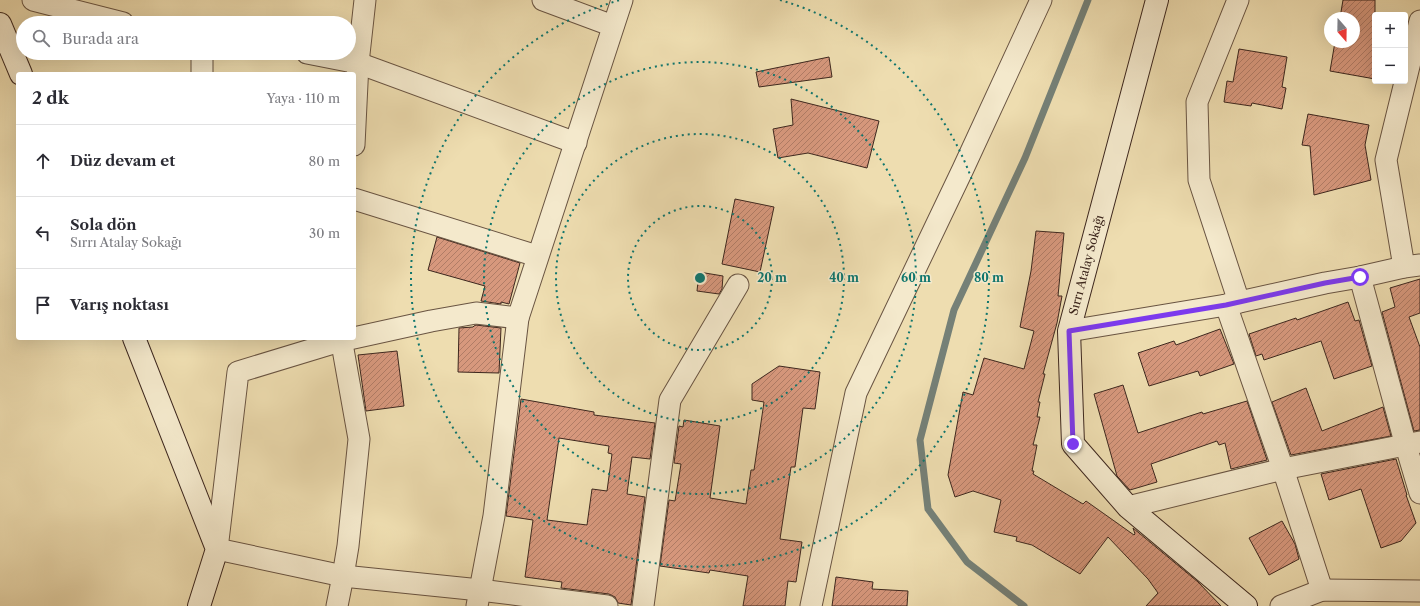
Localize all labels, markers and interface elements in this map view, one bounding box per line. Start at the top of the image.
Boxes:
north arrow [1324,12,1360,48]
map controls [1372,12,1408,84]
button: + [1372,12,1408,48]
search box [16,16,356,60]
icon: search [30,27,52,49]
text: Burada ara [62,29,139,48]
button: − [1372,48,1408,84]
text: 2 dk [32,88,69,108]
text: Yaya · 110 m [267,90,340,106]
icon: ahead [32,150,54,172]
text: Düz devam et [70,151,175,170]
text: 80 m [308,153,340,169]
street label: Sırrı Atalay Sokağı [1065,213,1107,317]
text: Sola dön [70,215,137,234]
icon: left [32,222,54,244]
text: 30 m [309,225,340,241]
text: Sırrı Atalay Sokağı [70,234,182,250]
route start [1351,268,1369,286]
text: 20 m [757,270,787,285]
text: 40 m [829,270,859,285]
text: 60 m [901,270,931,285]
text: 80 m [974,270,1004,285]
centre of rings [693,271,707,285]
icon: arrive [32,294,54,316]
text: Varış noktası [70,295,169,314]
route end [1064,435,1082,453]

